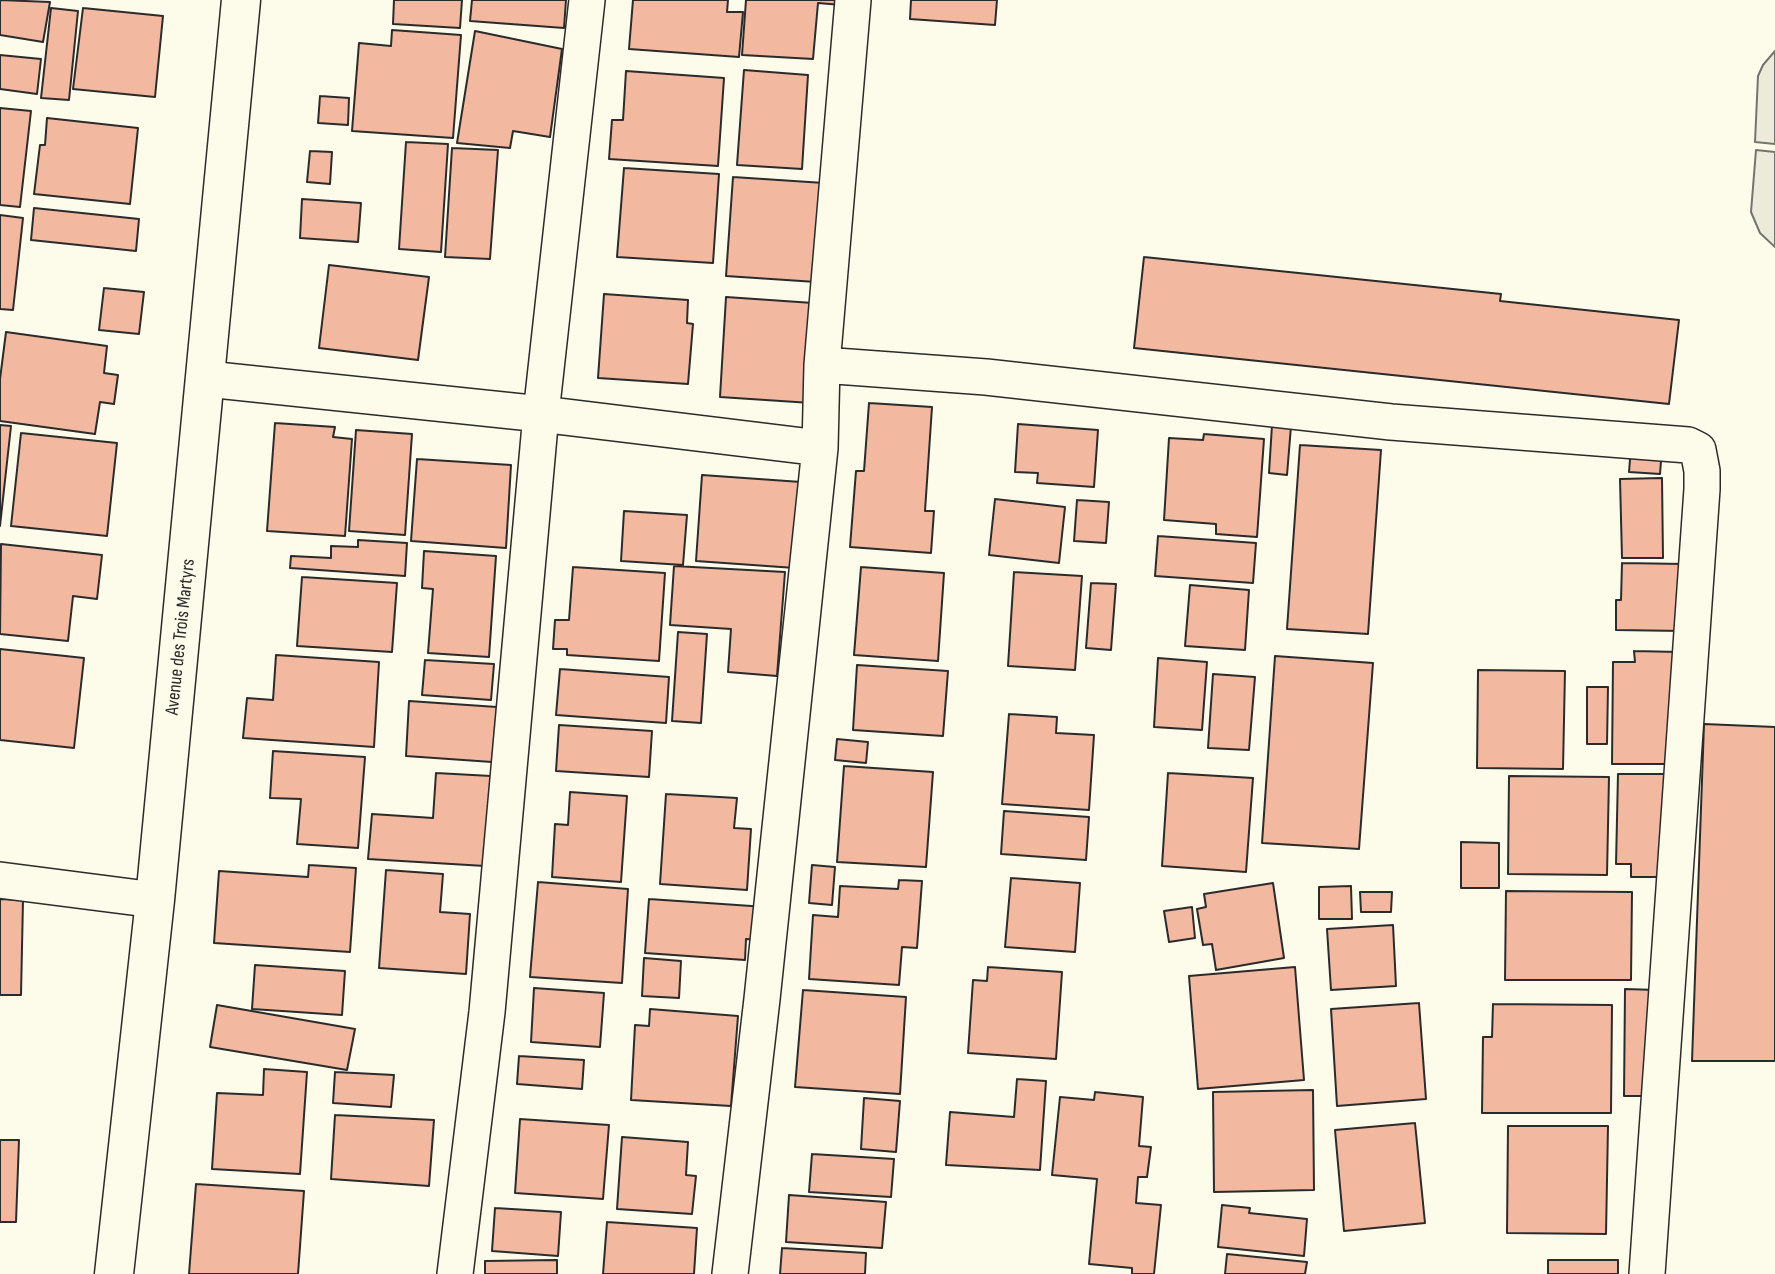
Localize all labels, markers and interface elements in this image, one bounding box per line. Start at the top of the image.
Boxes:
street label: Avenue des Trois Martyrs [161,558,201,716]

